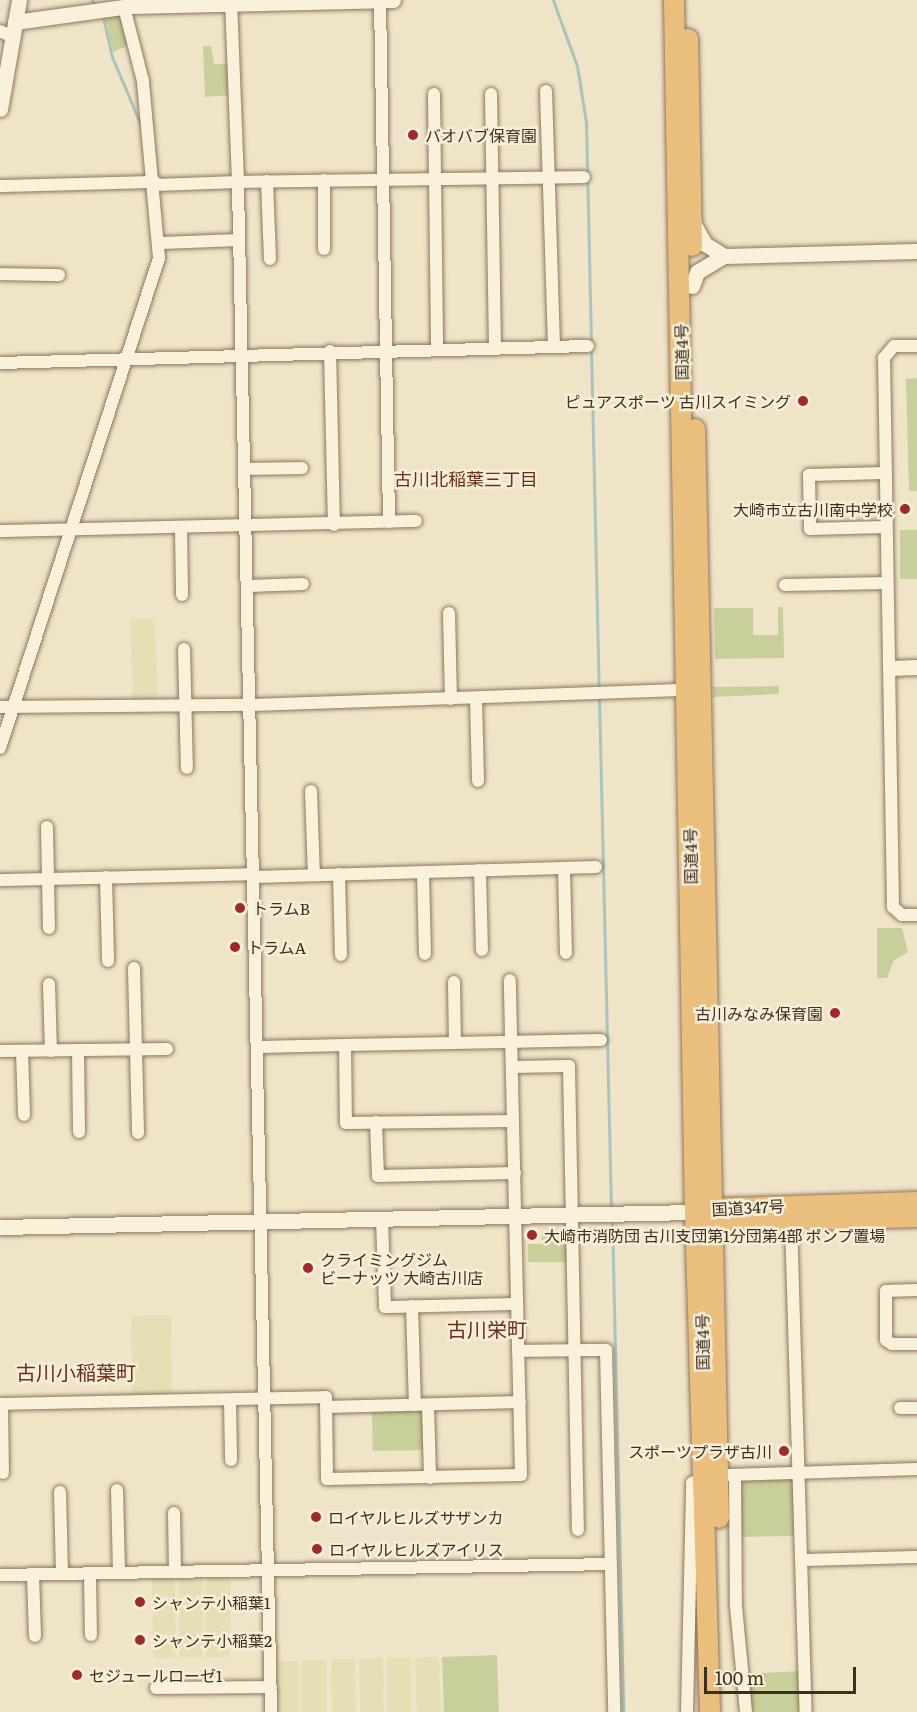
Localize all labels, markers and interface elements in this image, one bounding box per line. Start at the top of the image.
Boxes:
place label: バオバブ保育園 [425,125,537,145]
marker: バオバブ保育園 [406,128,420,142]
street label: 国道4号 [671,323,691,381]
place label: ピュアスポーツ 古川スイミング [564,391,791,411]
marker: ピュアスポーツ 古川スイミング [796,394,810,408]
district label: 古川北稲葉三丁目 [394,468,538,490]
place label: 大崎市立古川南中学校 [733,499,893,519]
marker: 大崎市立古川南中学校 [898,502,912,516]
street label: 国道4号 [680,827,700,885]
place label: トラムB [252,898,311,918]
marker: トラムB [233,901,247,915]
place label: トラムA [247,937,307,957]
marker: トラムA [228,940,242,954]
place label: 古川みなみ保育園 [695,1003,823,1023]
marker: 古川みなみ保育園 [828,1006,842,1020]
street label: 国道347号 [711,1196,785,1218]
place label: 大崎市消防団 古川支団第1分団第4部 ポンプ置場 [544,1225,886,1245]
marker: 大崎市消防団 古川支団第1分団第4部 ポンプ置場 [525,1228,539,1242]
place label: クライミングジム ビーナッツ 大崎古川店 [320,1249,483,1287]
marker: クライミングジム ビーナッツ 大崎古川店 [301,1261,315,1275]
street label: 国道4号 [692,1313,712,1371]
district label: 古川栄町 [447,1316,527,1340]
district label: 古川小稲葉町 [16,1359,136,1383]
place label: スポーツプラザ古川 [628,1441,772,1461]
marker: スポーツプラザ古川 [777,1444,791,1458]
place label: ロイヤルヒルズサザンカ [328,1507,504,1527]
marker: ロイヤルヒルズサザンカ [309,1510,323,1524]
place label: ロイヤルヒルズアイリス [329,1539,505,1559]
marker: ロイヤルヒルズアイリス [310,1542,324,1556]
place label: シャンテ小稲葉1 [152,1592,271,1612]
marker: シャンテ小稲葉1 [133,1595,147,1609]
place label: シャンテ小稲葉2 [152,1630,272,1650]
marker: シャンテ小稲葉2 [133,1633,147,1647]
scale bar [707,1655,858,1693]
text: 100 m [715,1664,764,1691]
place label: セジュールローゼ1 [89,1665,224,1685]
marker: セジュールローゼ1 [70,1668,84,1682]

